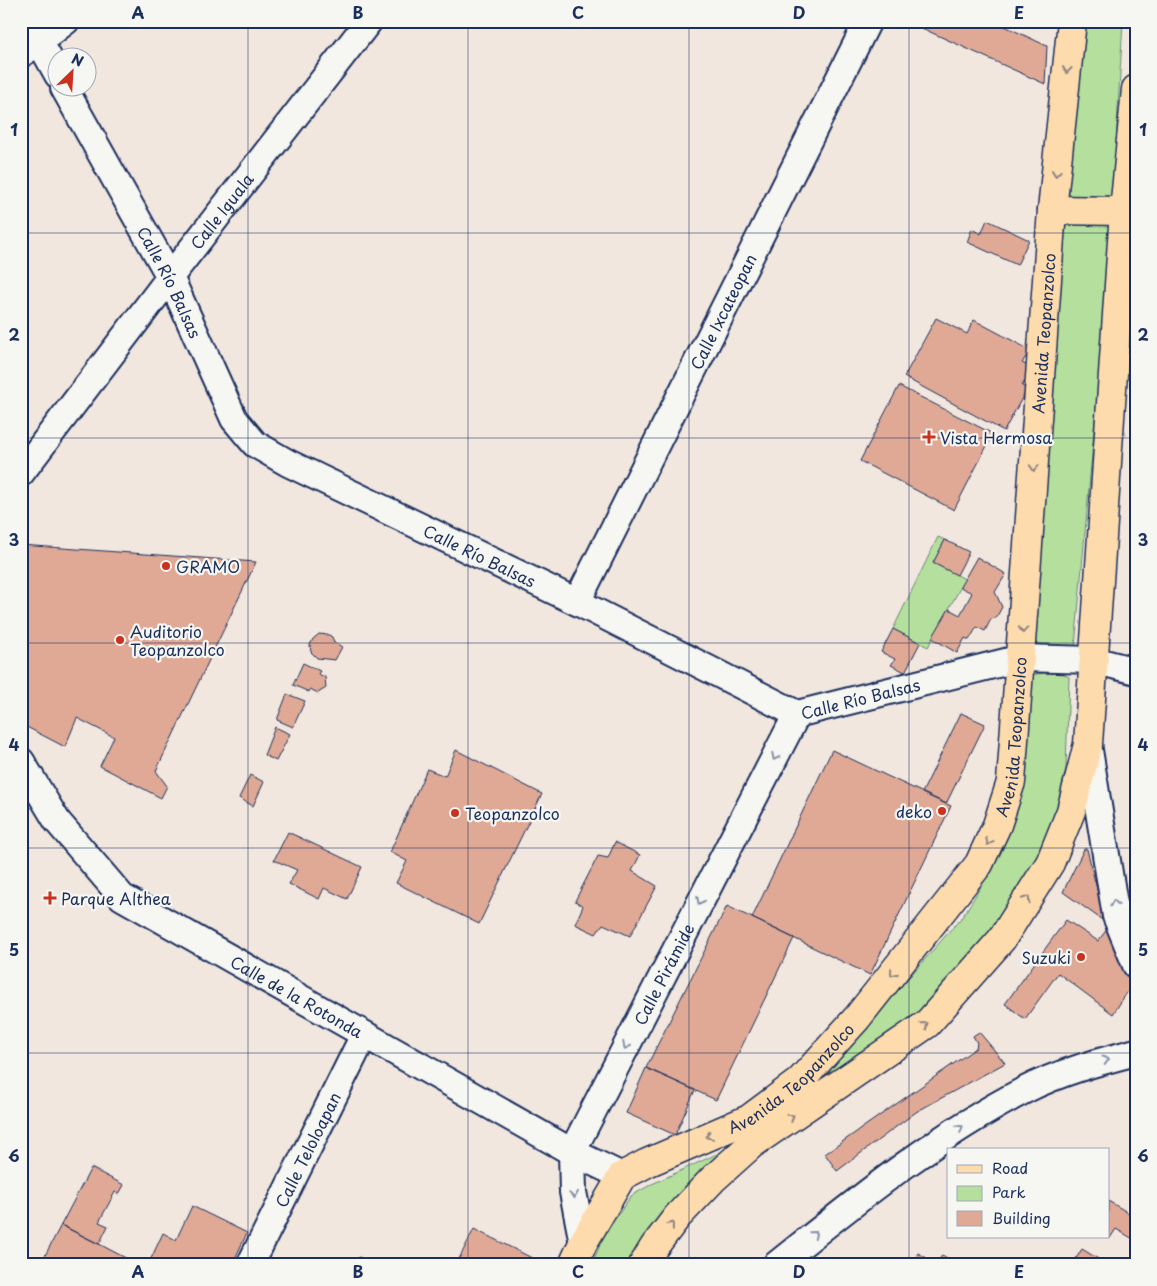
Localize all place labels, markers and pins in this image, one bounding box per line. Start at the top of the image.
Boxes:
place label: Vista Hermosa [940,425,1052,449]
marker: Vista Hermosa [922,430,936,444]
place label: GRAMO [176,554,240,578]
marker: GRAMO [160,560,172,572]
place label: Auditorio Teopanzolco [130,619,225,661]
marker: Auditorio Teopanzolco [114,634,126,646]
place label: deko [896,799,932,823]
place label: Teopanzolco [465,801,560,825]
marker: deko [936,805,948,817]
marker: Teopanzolco [449,807,461,819]
place label: Parque Althea [61,886,171,910]
marker: Parque Althea [43,891,57,905]
place label: Suzuki [1022,945,1071,969]
marker: Suzuki [1075,951,1087,963]

